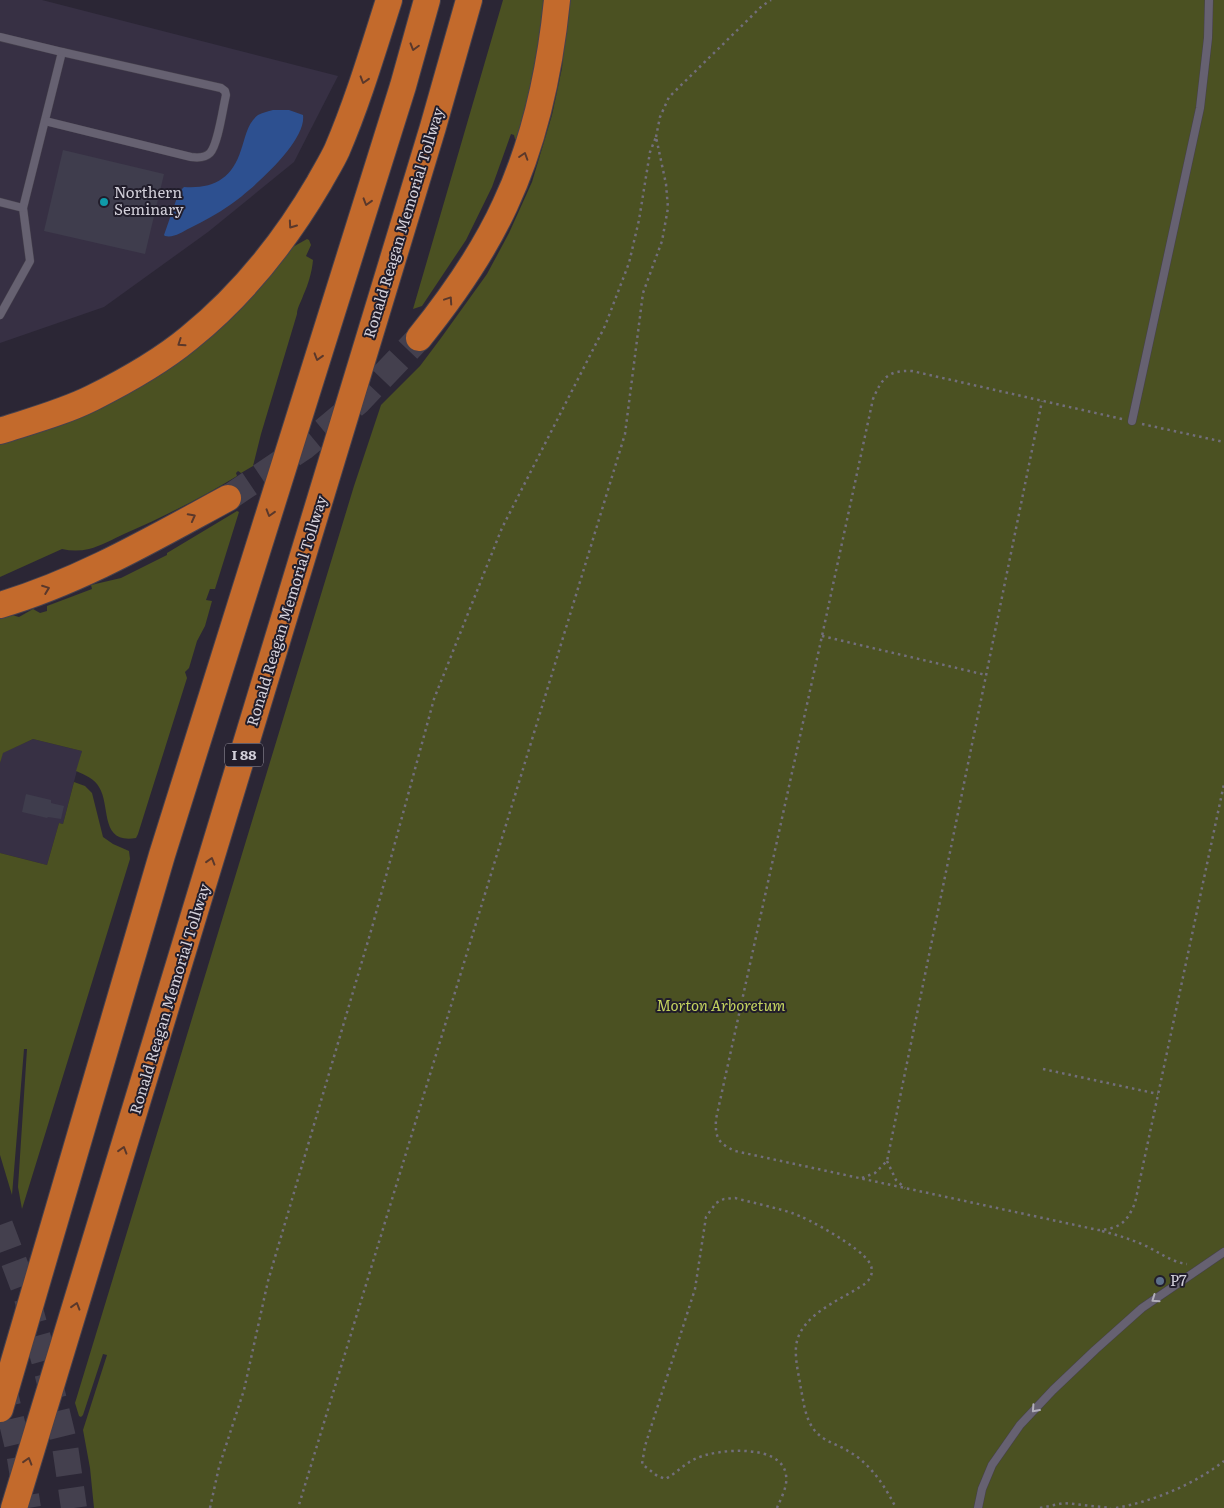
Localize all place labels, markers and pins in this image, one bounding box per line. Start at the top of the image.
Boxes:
place label: Northern Seminary [114,180,184,220]
marker: Northern Seminary [98,196,110,208]
place label: P7 [1170,1268,1187,1291]
marker: P7 [1154,1275,1166,1287]

